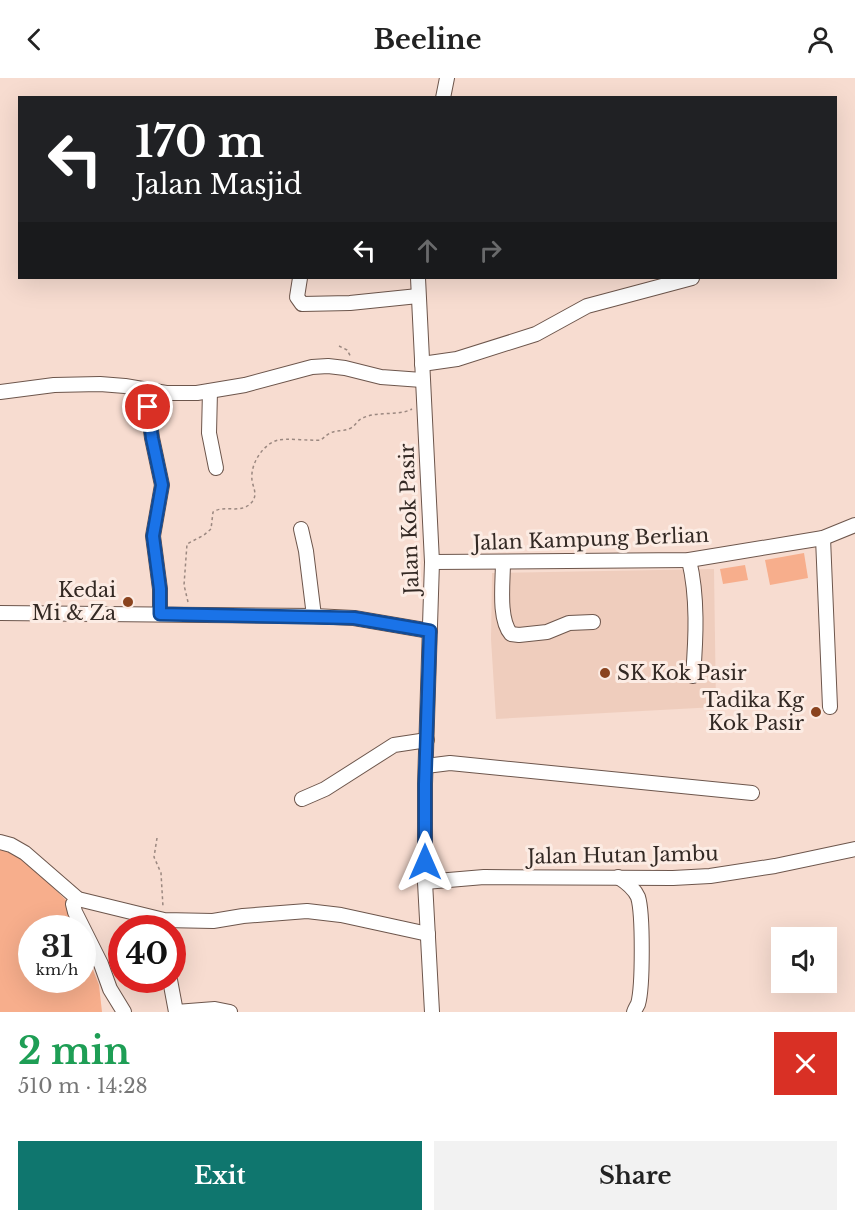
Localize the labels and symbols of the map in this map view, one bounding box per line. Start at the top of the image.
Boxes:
pin [122,381,173,432]
street label: Jalan Kok Pasir [394,443,424,598]
street label: Jalan Kampung Berlian [469,523,710,555]
place label: Kedai Mi & Za [32,578,117,625]
marker: Kedai Mi & Za [121,595,135,609]
place label: SK Kok Pasir [617,661,747,685]
marker: SK Kok Pasir [598,666,612,680]
place label: Tadika Kg Kok Pasir [702,688,805,735]
marker: Tadika Kg Kok Pasir [809,705,823,719]
position arrow [393,830,457,894]
street label: Jalan Hutan Jambu [524,841,719,869]
speed limit sign: 40 [108,915,186,993]

